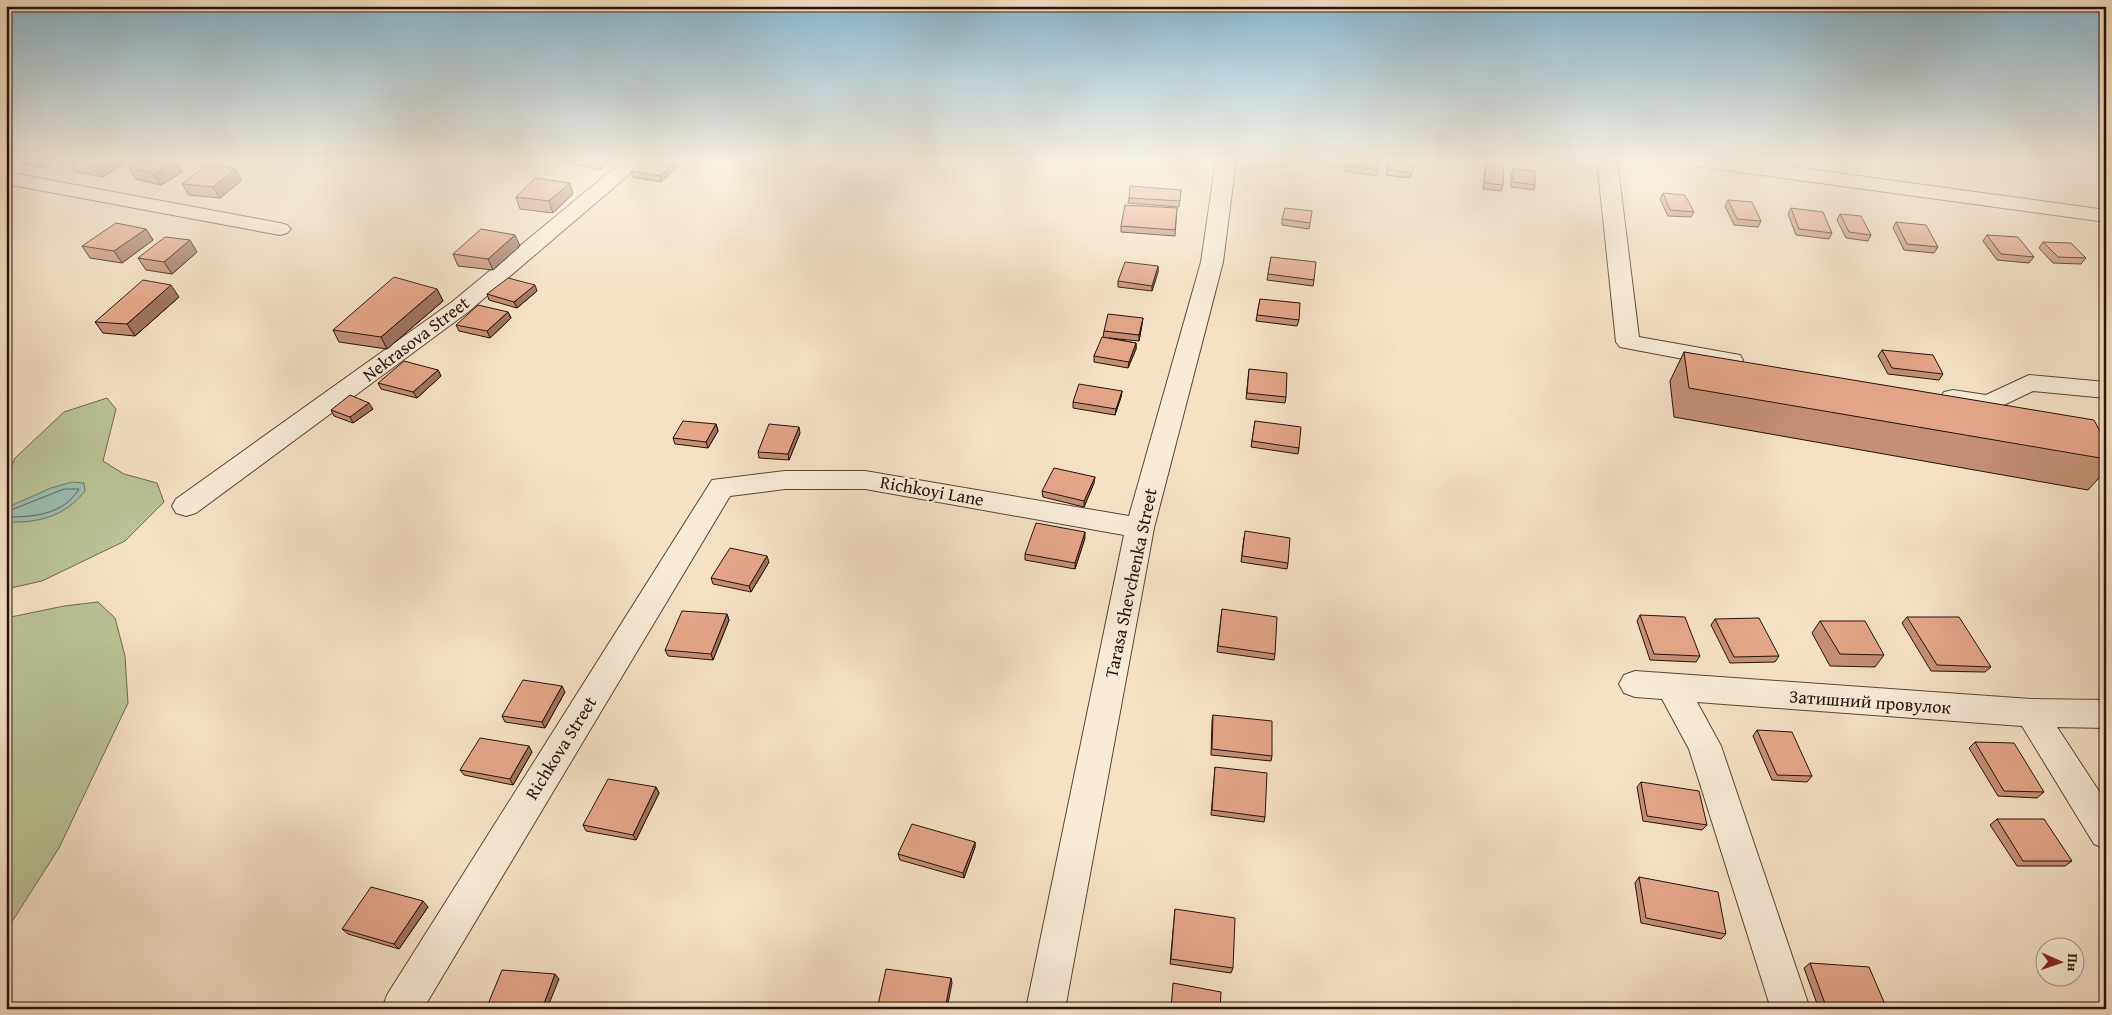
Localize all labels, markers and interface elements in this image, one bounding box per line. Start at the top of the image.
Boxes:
street label: Nekrasova Street [357,289,475,388]
street label: Richkoyi Lane [878,468,986,513]
street label: Tarasa Shevchenka Street [1097,485,1164,680]
street label: Затишний провулок [1788,682,1952,721]
street label: Richkova Street [518,690,603,805]
north arrow [2034,938,2084,988]
text: Пн [2063,953,2083,972]

